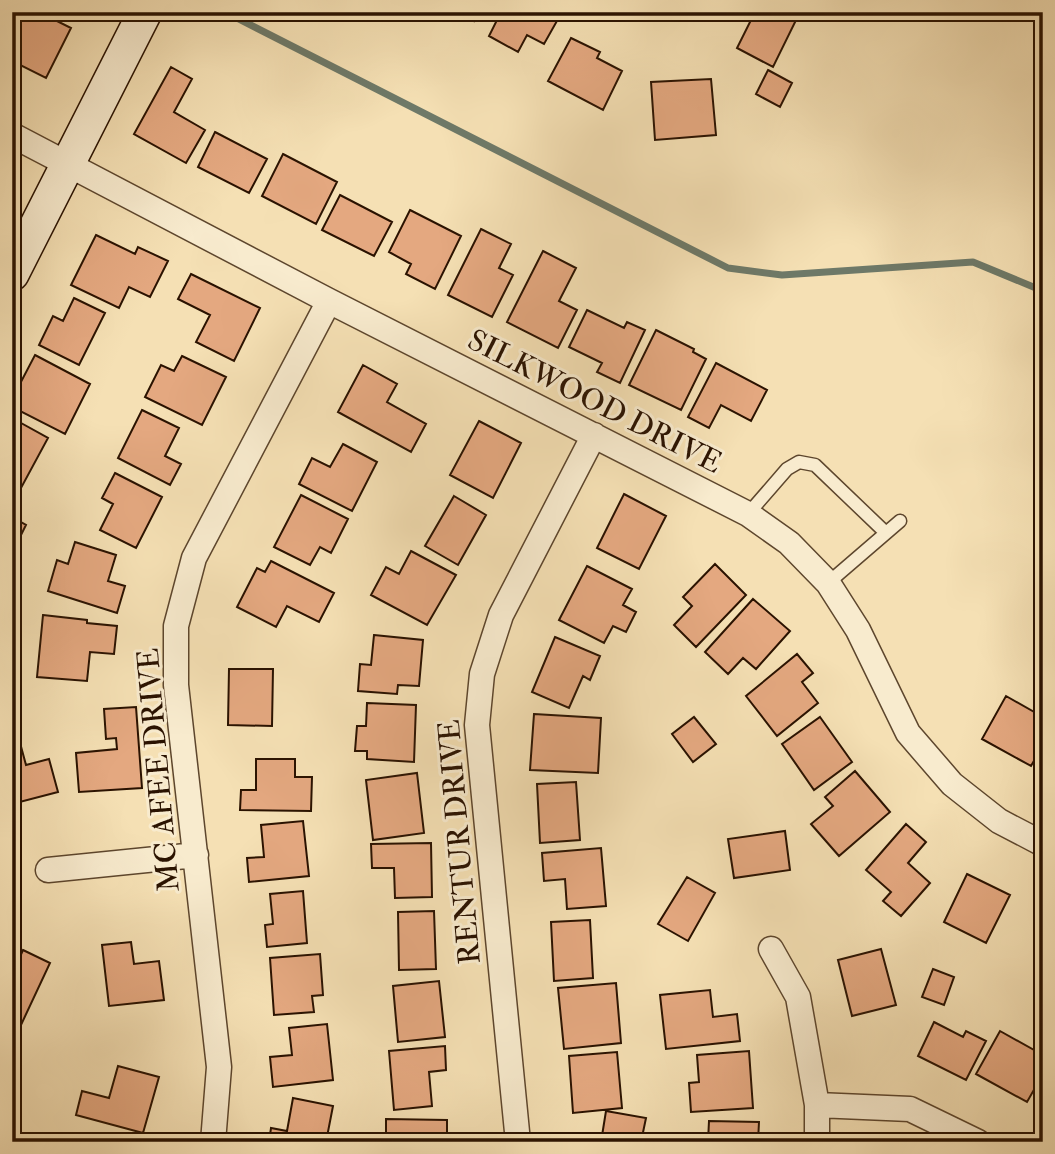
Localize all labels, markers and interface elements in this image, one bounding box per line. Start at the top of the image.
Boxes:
street label: SILKWOOD DRIVE [461,321,728,482]
street label: MC AFEE DRIVE [129,646,188,894]
street label: RENTUR DRIVE [430,718,489,966]

